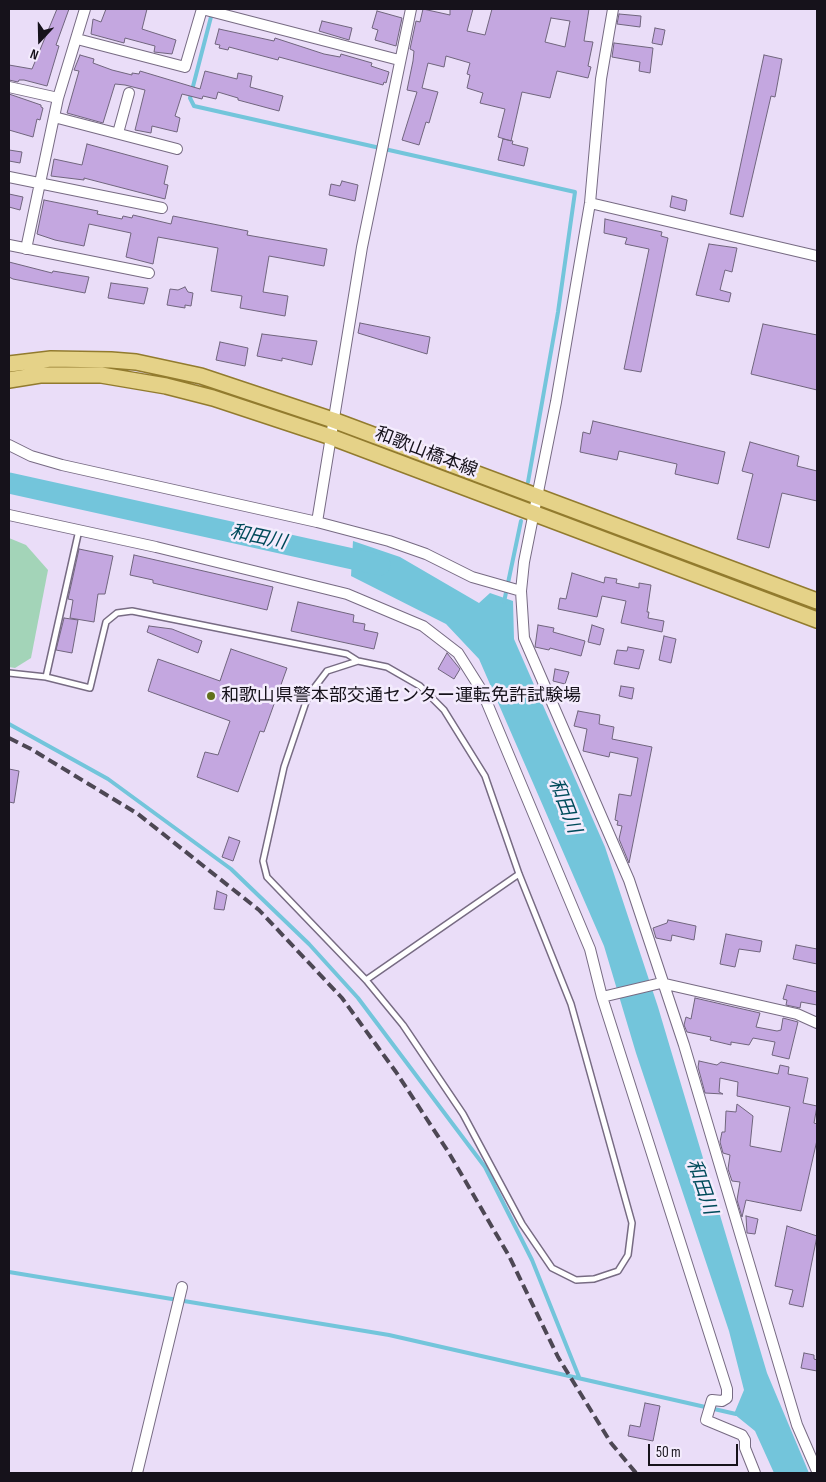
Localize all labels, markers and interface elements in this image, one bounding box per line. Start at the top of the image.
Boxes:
north arrow [15,15,65,65]
text: N [28,45,41,64]
street label: 和歌山橋本線 [372,424,480,482]
water label: 和田川 [228,521,288,555]
place label: 和歌山県警本部交通センター運転免許試験場 [221,685,581,707]
marker: 和歌山県警本部交通センター運転免許試験場 [205,690,217,702]
water label: 和田川 [543,775,585,837]
water label: 和田川 [681,1156,721,1218]
scale bar [651,1434,741,1466]
text: 50 m [656,1443,681,1462]

